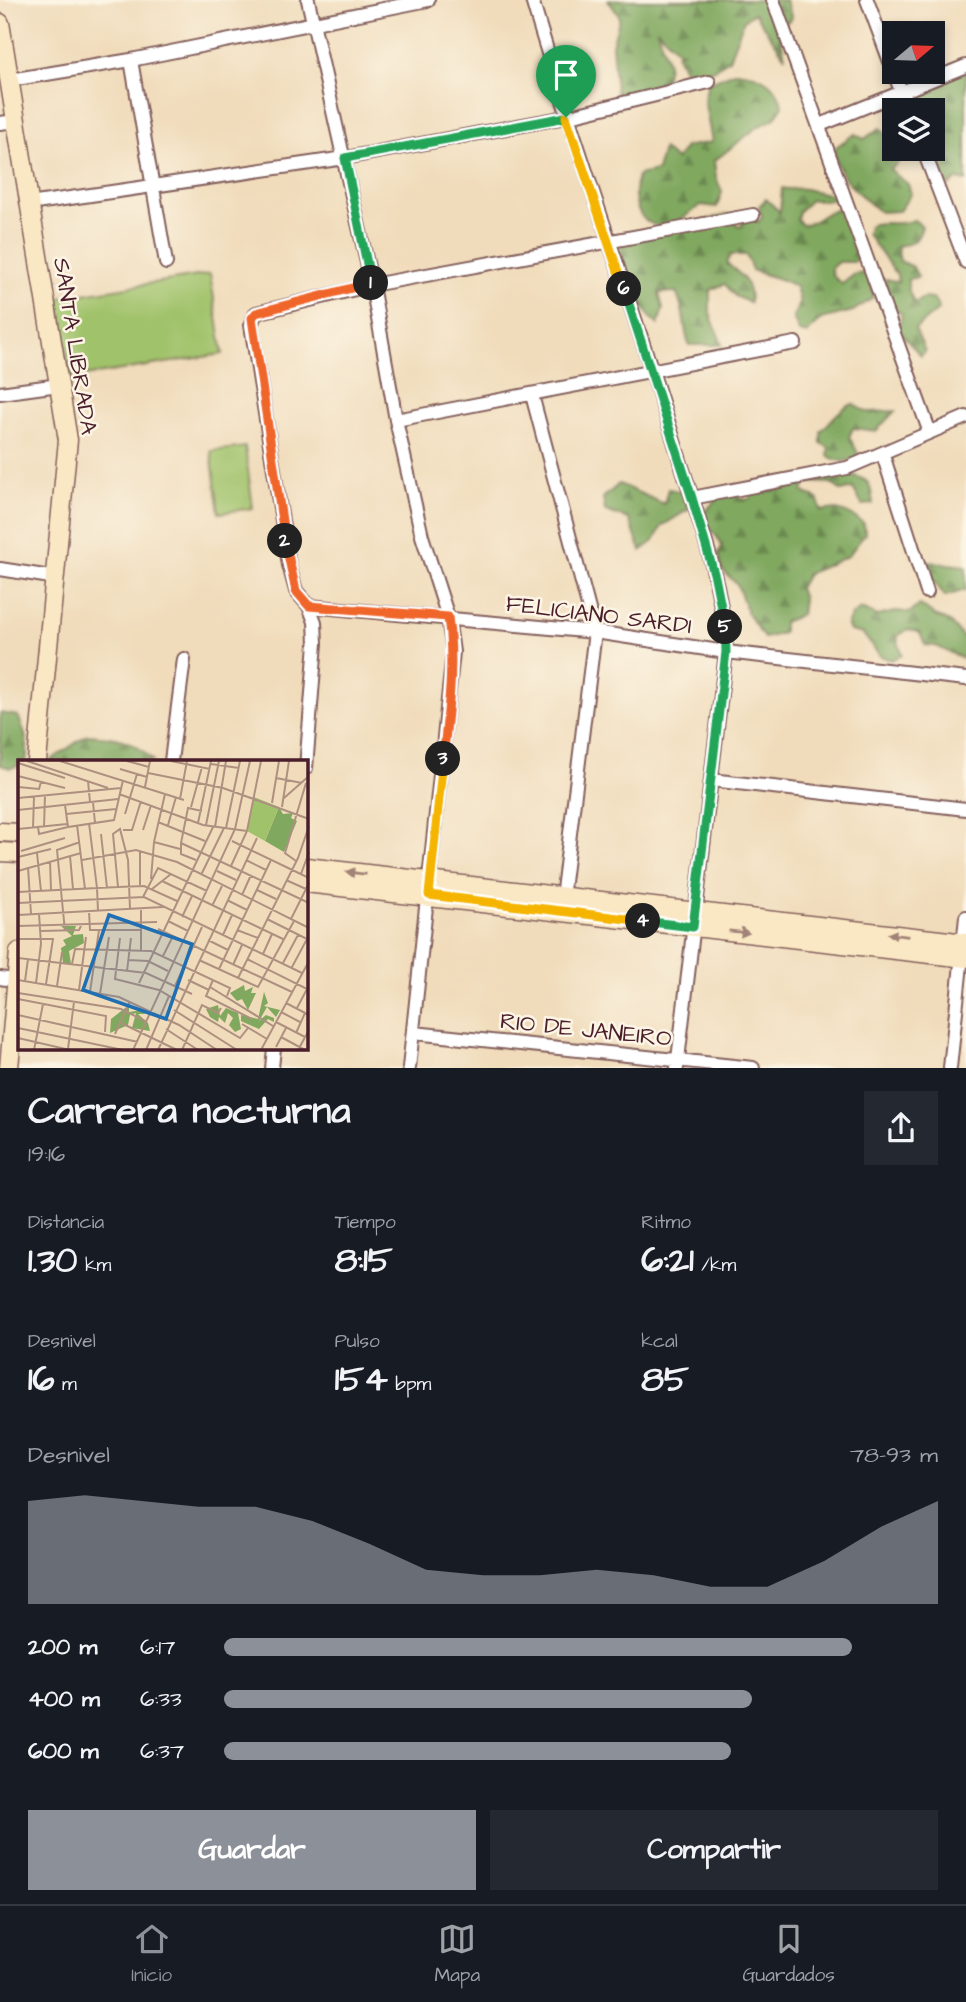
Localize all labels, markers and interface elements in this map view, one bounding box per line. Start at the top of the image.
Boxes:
north arrow [882,21,945,84]
map controls [882,21,945,161]
pin [536,45,596,117]
icon: arrive [547,56,585,94]
button: layers [882,98,945,161]
street label: SANTA LIBRADA [45,255,105,437]
pin: 1 [354,266,388,300]
text: 1 [369,269,372,296]
pin: 6 [606,272,642,306]
text: 6 [618,275,629,302]
pin: 2 [268,524,302,558]
text: 2 [279,527,290,554]
street label: FELICIANO SARDI [504,588,694,642]
pin: 5 [708,610,742,644]
text: 5 [718,613,731,640]
pin: 3 [426,742,460,776]
text: 3 [438,745,447,772]
inset map [18,760,308,1050]
one-way arrow [345,867,367,878]
pin: 4 [626,904,660,939]
text: 4 [636,907,649,934]
one-way arrow [728,927,750,938]
one-way arrow [887,930,909,941]
street label: RIO DE JANEIRO [498,1005,673,1055]
text: Carrera nocturna [28,1086,351,1138]
button: share [864,1091,938,1165]
text: 19:16 [28,1138,65,1170]
text: Distancia [28,1209,104,1236]
text: Tiempo [335,1209,396,1236]
text: Ritmo [641,1209,691,1236]
text: 1.30 [28,1236,77,1285]
text: 8:15 [335,1236,392,1285]
text: 6:21 [641,1236,694,1285]
text: km [77,1252,111,1279]
text: /km [694,1252,736,1279]
text: Desnivel [28,1328,96,1355]
text: Pulso [335,1328,380,1355]
text: kcal [641,1328,678,1355]
text: 16 [28,1355,54,1404]
text: 154 [335,1355,388,1404]
text: 85 [641,1355,689,1404]
text: m [54,1371,77,1398]
text: bpm [388,1371,431,1398]
text: Desnivel [28,1439,110,1471]
text: 78–93 m [850,1439,938,1471]
text: 200 m [28,1631,97,1663]
text: 6:17 [140,1631,175,1663]
text: 400 m [28,1683,100,1715]
text: 6:33 [140,1683,182,1715]
text: 600 m [28,1735,99,1767]
text: 6:37 [140,1735,184,1767]
button: Guardar [28,1810,476,1890]
button: Compartir [490,1810,938,1890]
tab: Inicio [131,1920,172,1989]
tab: Mapa [434,1920,480,1989]
tab: Guardados [742,1920,835,1989]

